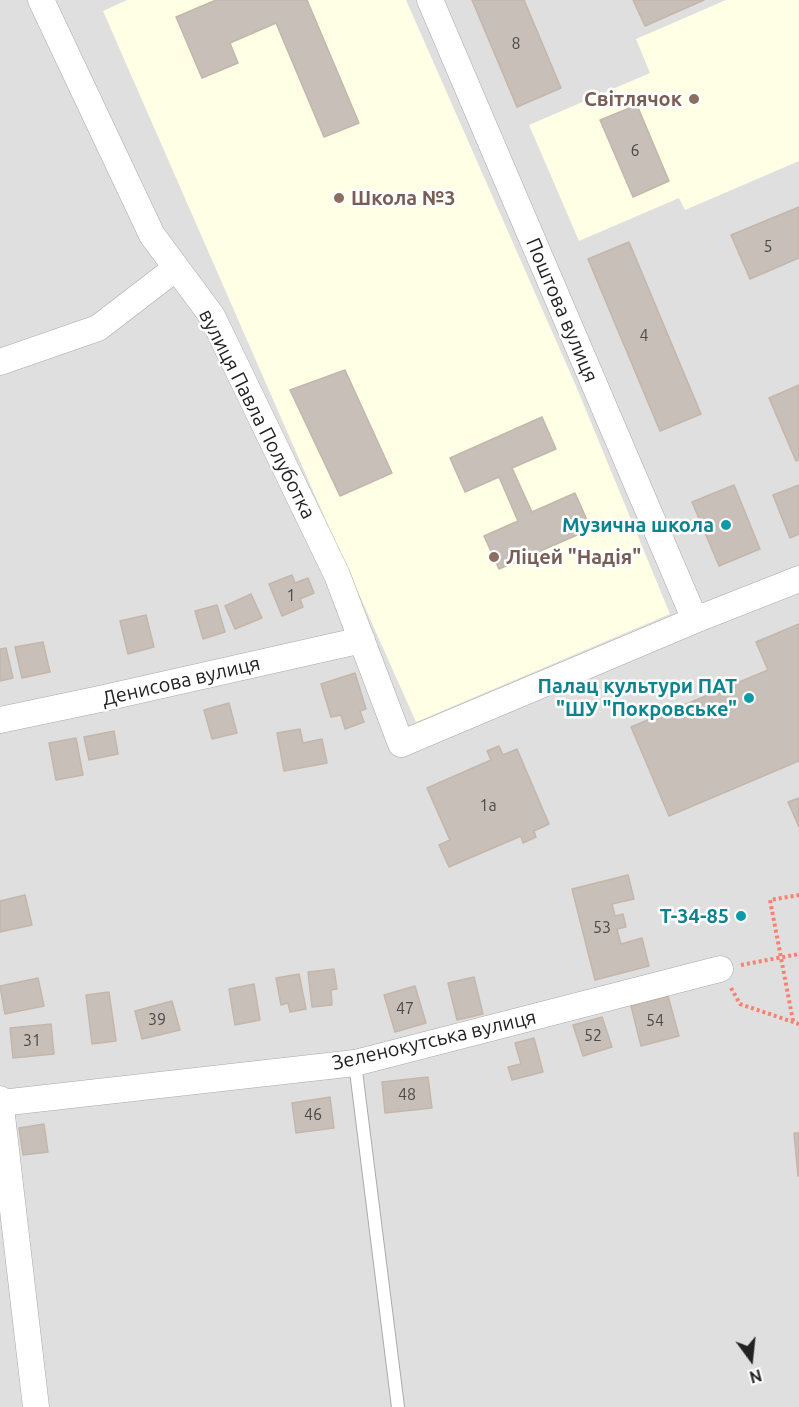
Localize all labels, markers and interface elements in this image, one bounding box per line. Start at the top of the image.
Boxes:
house number: 8 [511,34,521,54]
place label: Світлячок [584,87,682,111]
marker: Світлячок [687,92,701,106]
house number: 6 [630,141,640,161]
place label: Школа №3 [351,186,455,210]
marker: Школа №3 [332,191,346,205]
street label: Поштова вулиця [521,234,603,386]
house number: 5 [763,237,773,257]
street label: вулиця Павла Полуботка [194,305,320,523]
house number: 4 [639,326,649,346]
place label: Музична школа [562,513,714,537]
marker: Музична школа [719,518,733,532]
place label: Ліцей "Надія" [506,545,641,569]
marker: Ліцей "Надія" [487,550,501,564]
house number: 1 [286,586,296,606]
street label: Денисова вулиця [100,651,262,711]
place label: Палац культури ПАТ "ШУ "Покровське" [538,674,737,721]
marker: Палац культури ПАТ "ШУ "Покровське" [742,691,756,705]
house number: 1а [479,796,497,816]
place label: Т-34-85 [660,904,729,928]
marker: Т-34-85 [734,909,748,923]
house number: 53 [593,918,611,938]
house number: 47 [396,999,414,1019]
street label: Зеленокутська вулиця [330,1005,538,1075]
house number: 39 [148,1010,166,1030]
house number: 54 [646,1011,664,1031]
house number: 52 [584,1026,602,1046]
house number: 31 [23,1031,41,1051]
house number: 48 [398,1085,416,1105]
house number: 46 [304,1105,322,1125]
north arrow [721,1329,781,1389]
text: N [748,1366,764,1387]

